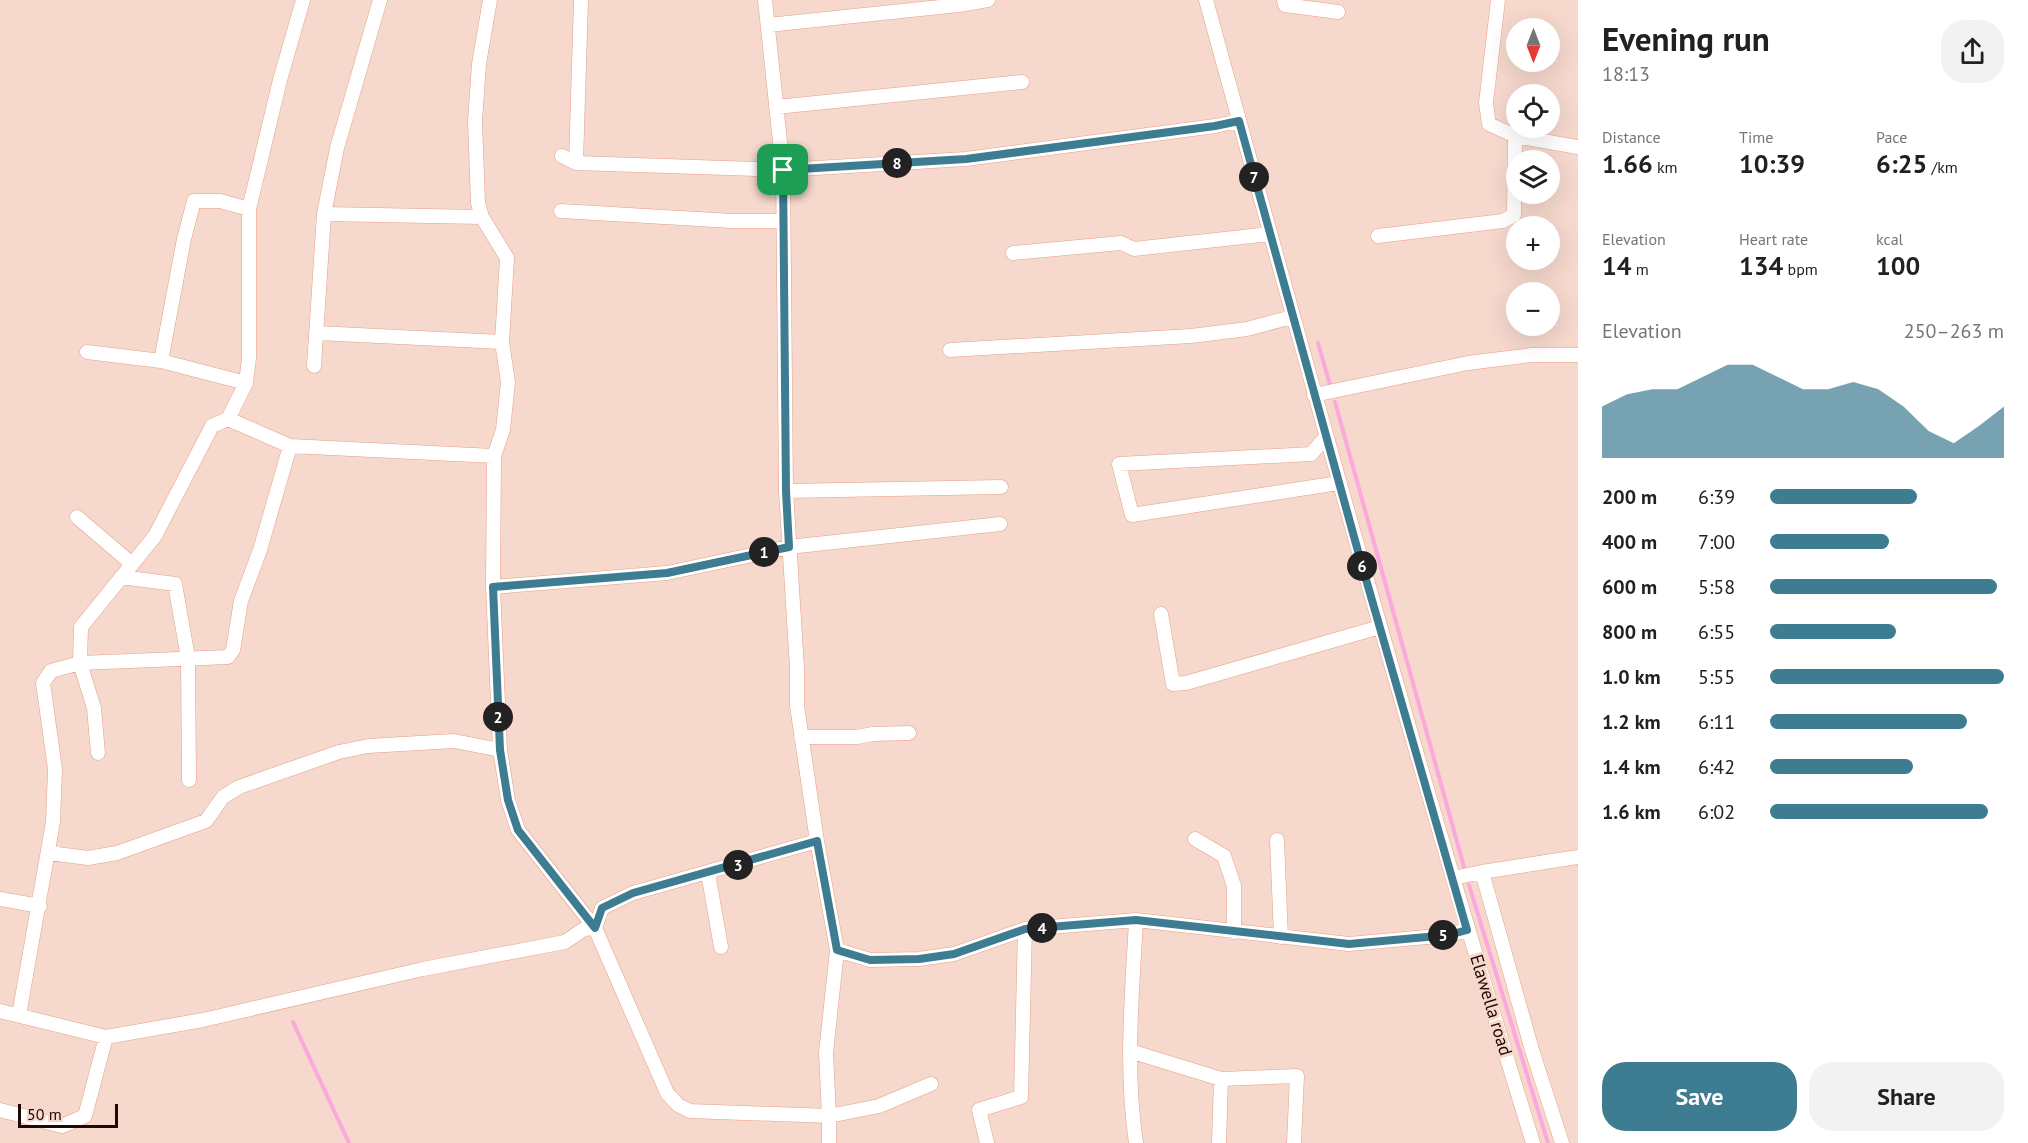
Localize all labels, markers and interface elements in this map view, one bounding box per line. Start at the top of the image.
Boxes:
text: Evening run [1602,17,1770,60]
north arrow [1506,18,1560,72]
map controls [1506,18,1560,336]
button: share [1941,20,2004,83]
text: 18:13 [1602,61,1650,87]
button: locate [1506,84,1560,138]
text: Distance [1602,127,1661,147]
text: Time [1739,127,1773,147]
text: Pace [1876,127,1907,147]
pin [757,144,808,195]
text: 1.66 [1602,147,1653,180]
text: 10:39 [1739,147,1805,180]
text: 6:25 [1876,147,1927,180]
pin: 8 [882,148,912,178]
button: layers [1506,150,1560,204]
icon: arrive [766,153,799,186]
text: 8 [892,153,902,173]
text: km [1653,157,1678,177]
text: /km [1927,157,1958,177]
pin: 7 [1239,162,1269,192]
text: 7 [1249,167,1259,187]
button: + [1506,216,1560,270]
text: Elevation [1602,229,1666,249]
text: Heart rate [1739,229,1808,249]
text: kcal [1876,229,1903,249]
text: 14 [1602,249,1631,282]
text: 134 [1739,249,1783,282]
text: 100 [1876,249,1920,282]
text: m [1631,259,1649,279]
text: bpm [1783,259,1818,279]
button: − [1506,282,1560,336]
text: Elevation [1602,318,1682,344]
text: 250–263 m [1904,318,2004,344]
text: 200 m [1602,484,1657,510]
text: 6:39 [1698,484,1735,510]
text: 400 m [1602,529,1657,555]
text: 7:00 [1698,529,1735,555]
pin: 1 [749,537,779,567]
text: 1 [759,542,769,562]
pin: 6 [1347,551,1377,581]
text: 6 [1357,556,1367,576]
text: 600 m [1602,574,1657,600]
text: 5:58 [1698,574,1735,600]
text: 800 m [1602,619,1657,645]
text: 6:55 [1698,619,1735,645]
text: 1.0 km [1602,664,1661,690]
text: 5:55 [1698,664,1735,690]
pin: 2 [483,702,513,732]
text: 2 [493,707,503,727]
text: 1.2 km [1602,709,1661,735]
text: 6:11 [1698,709,1735,735]
text: 1.4 km [1602,754,1661,780]
text: 6:42 [1698,754,1735,780]
text: 1.6 km [1602,799,1661,825]
text: 6:02 [1698,799,1735,825]
pin: 3 [723,850,753,880]
text: 3 [733,855,743,875]
pin: 4 [1027,913,1057,943]
text: 4 [1037,918,1047,938]
pin: 5 [1428,920,1458,950]
text: 5 [1438,925,1448,945]
street label: Elawella road [1465,951,1518,1058]
button: Save [1602,1062,1797,1131]
button: Share [1809,1062,2004,1131]
scale bar [18,1101,118,1128]
text: 50 m [27,1104,62,1124]

